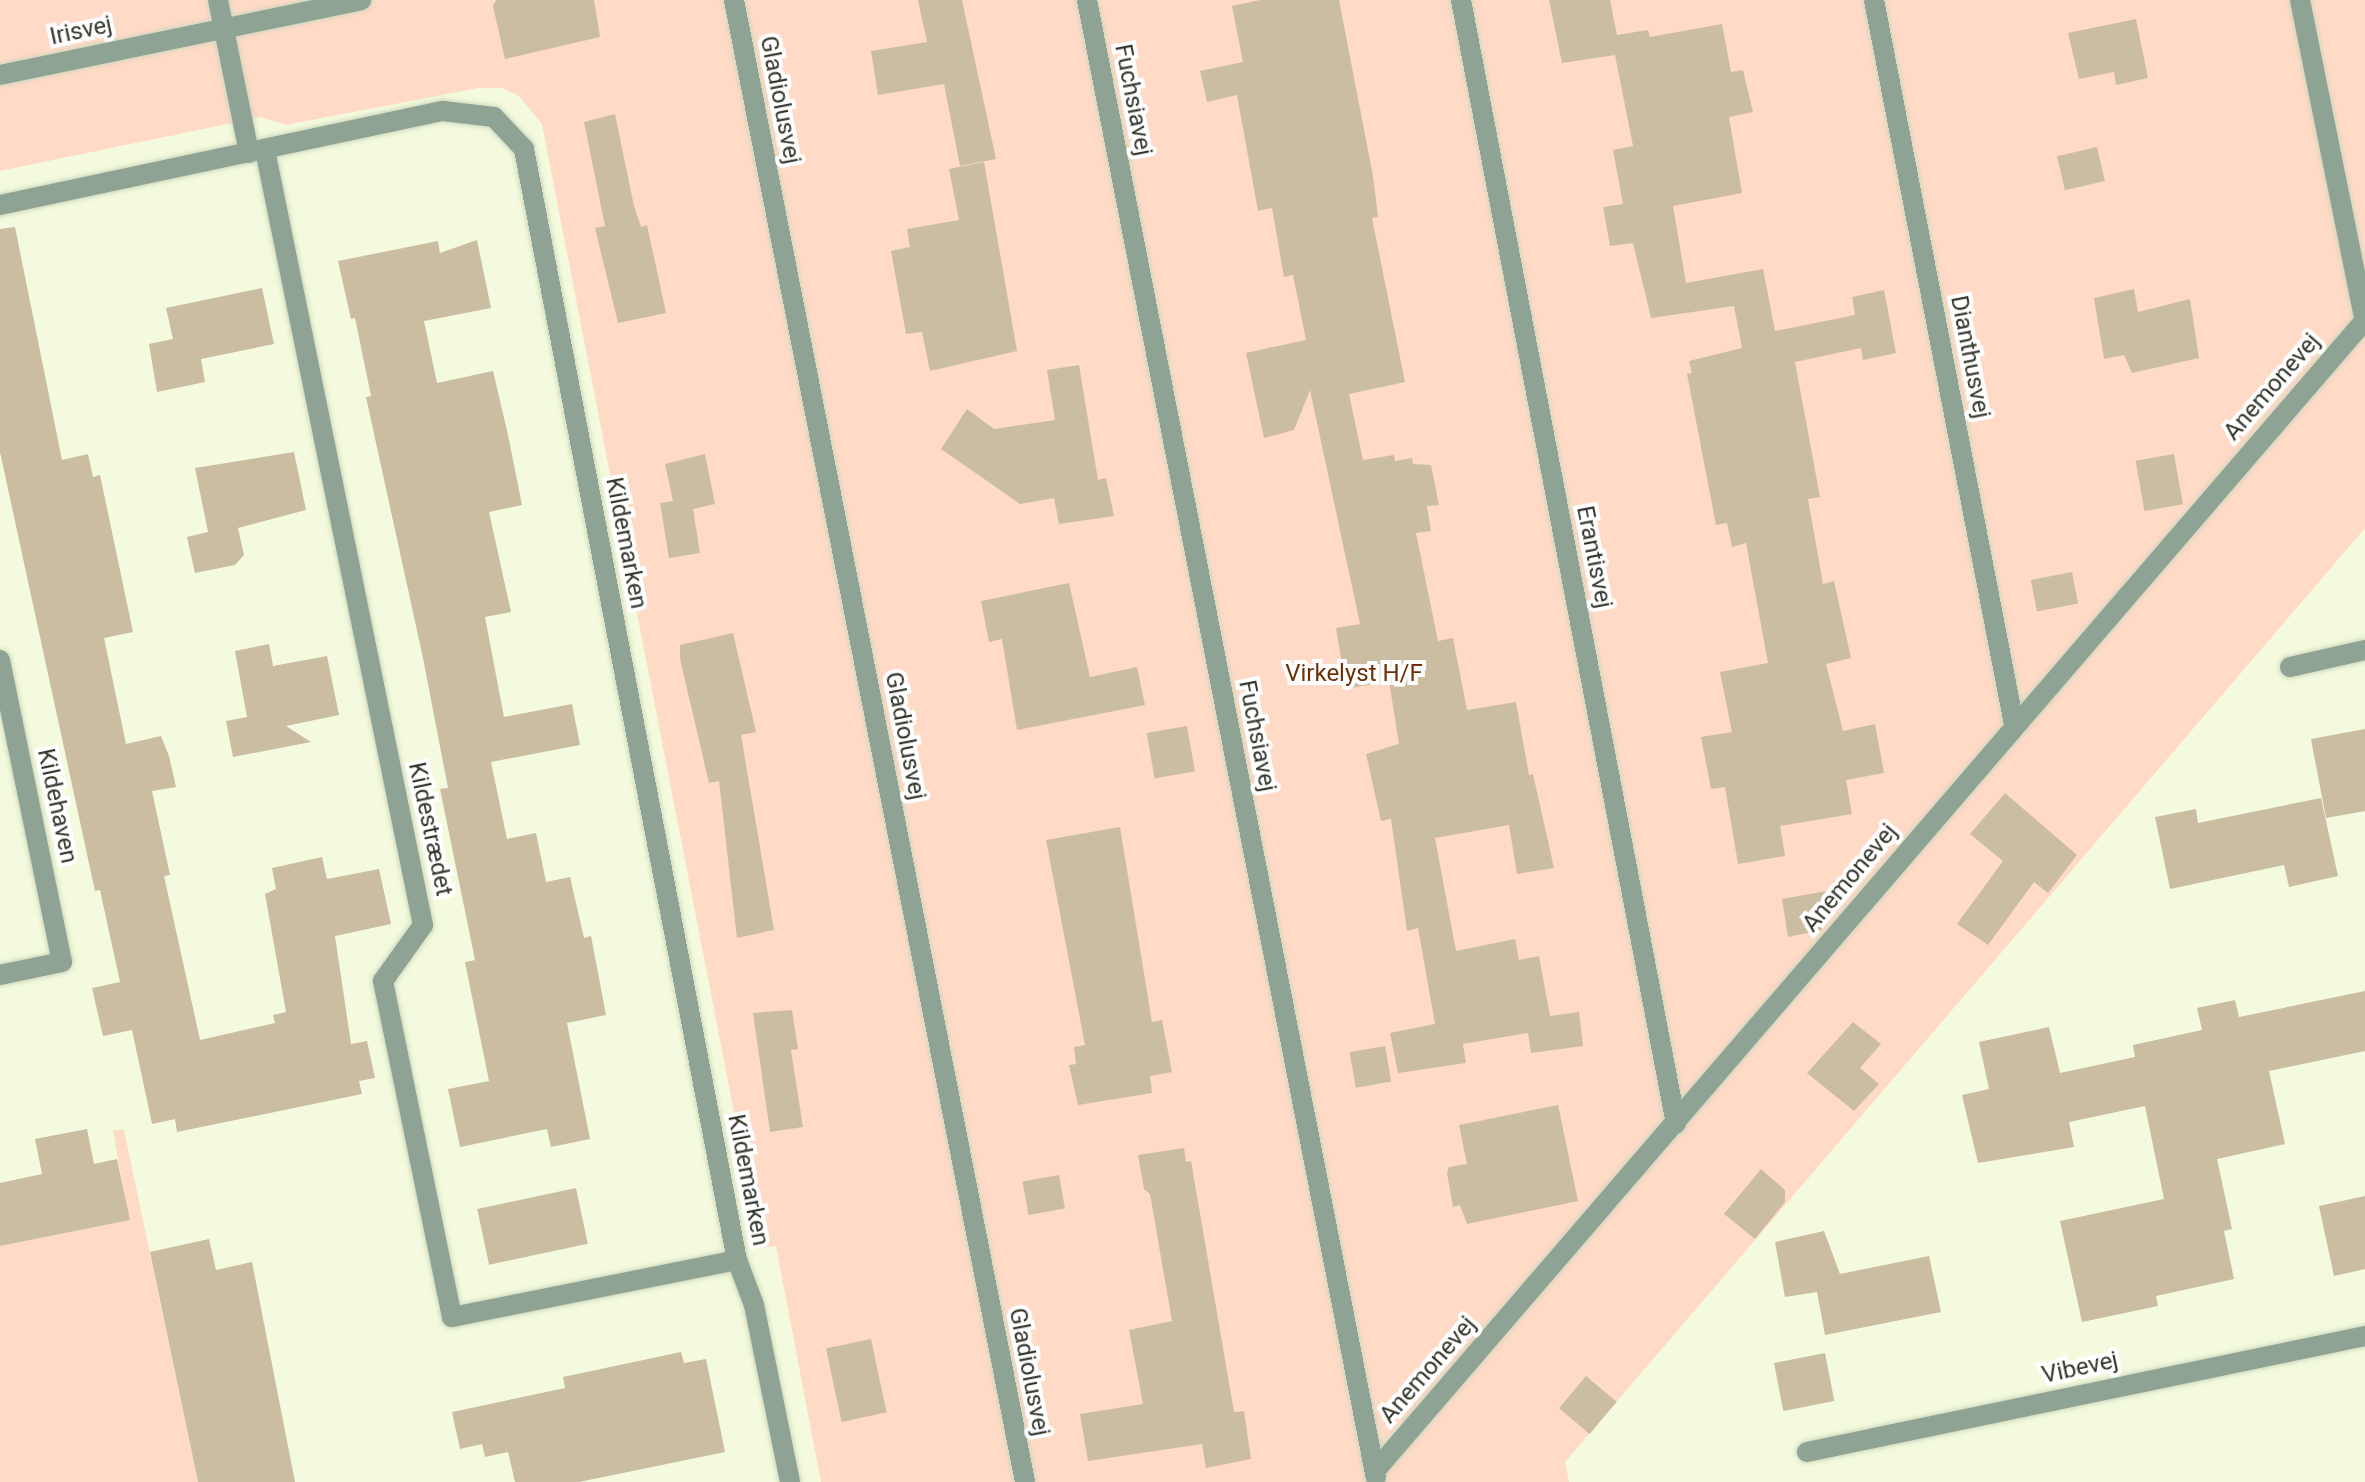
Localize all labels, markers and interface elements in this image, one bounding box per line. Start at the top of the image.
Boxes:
street label: Irisvej [47,10,115,52]
street label: Gladiolusvej [753,34,807,166]
street label: Fuchsiavej [1108,42,1158,158]
street label: Dianthusvej [1944,293,1996,421]
street label: Anemonevej [2218,328,2326,446]
street label: Kildemarken [599,475,653,611]
street label: Erantisvej [1570,503,1618,611]
park label: Virkelyst H/F [1285,660,1423,688]
street label: Gladiolusvej [878,670,932,802]
street label: Fuchsiavej [1232,678,1282,794]
street label: Kildehaven [31,746,83,866]
street label: Kildestrædet [402,760,458,898]
street label: Anemonevej [1796,818,1904,938]
street label: Kildemarken [721,1112,775,1248]
street label: Gladiolusvej [1002,1306,1056,1438]
street label: Anemonevej [1374,1311,1482,1429]
street label: Vibevej [2039,1346,2121,1390]

